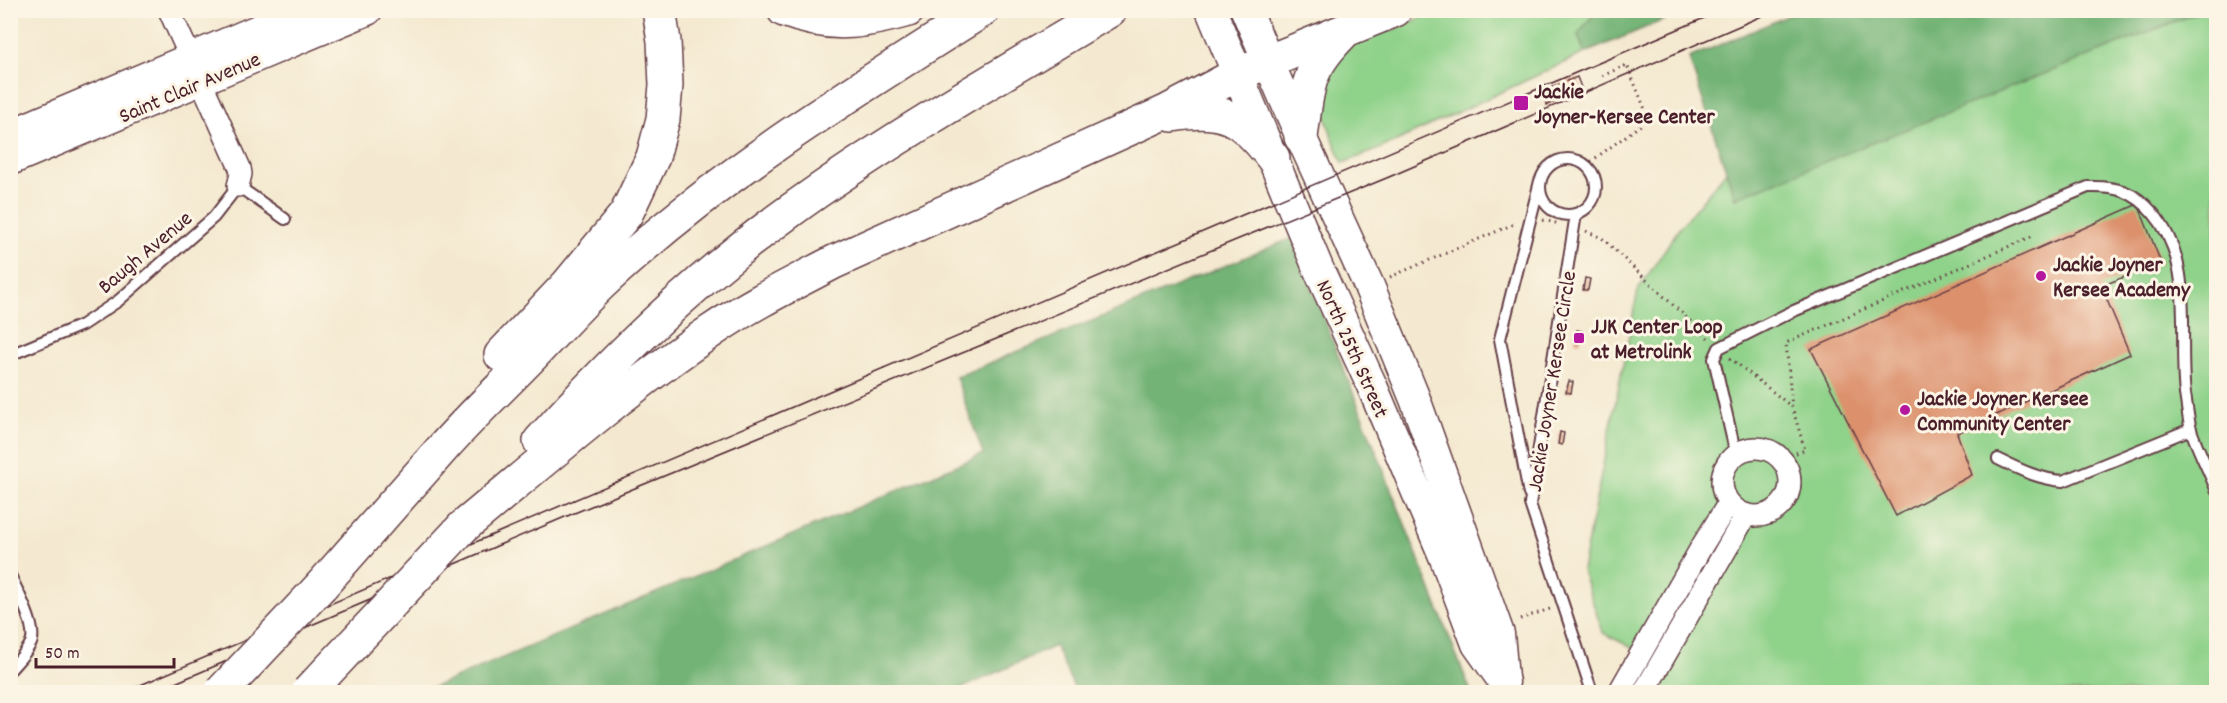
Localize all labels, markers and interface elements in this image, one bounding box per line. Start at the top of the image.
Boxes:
street label: Saint Clair Avenue [115,45,266,133]
place label: Jackie Joyner-Kersee Center [1534,78,1715,134]
marker: Jackie Joyner-Kersee Center [1512,94,1530,112]
street label: Baugh Avenue [92,205,200,303]
place label: Jackie Joyner Kersee Academy [2053,251,2191,307]
street label: Jackie Joyner Kersee Circle [1521,269,1586,494]
marker: Jackie Joyner Kersee Academy [2034,269,2048,283]
street label: North 25th Street [1306,275,1395,424]
place label: JJK Center Loop at Metrolink [1591,313,1723,369]
marker: JJK Center Loop at Metrolink [1572,331,1586,345]
place label: Jackie Joyner Kersee Community Center [1917,385,2089,441]
marker: Jackie Joyner Kersee Community Center [1898,403,1912,417]
scale bar [36,631,174,669]
text: 50 m [45,642,80,667]

